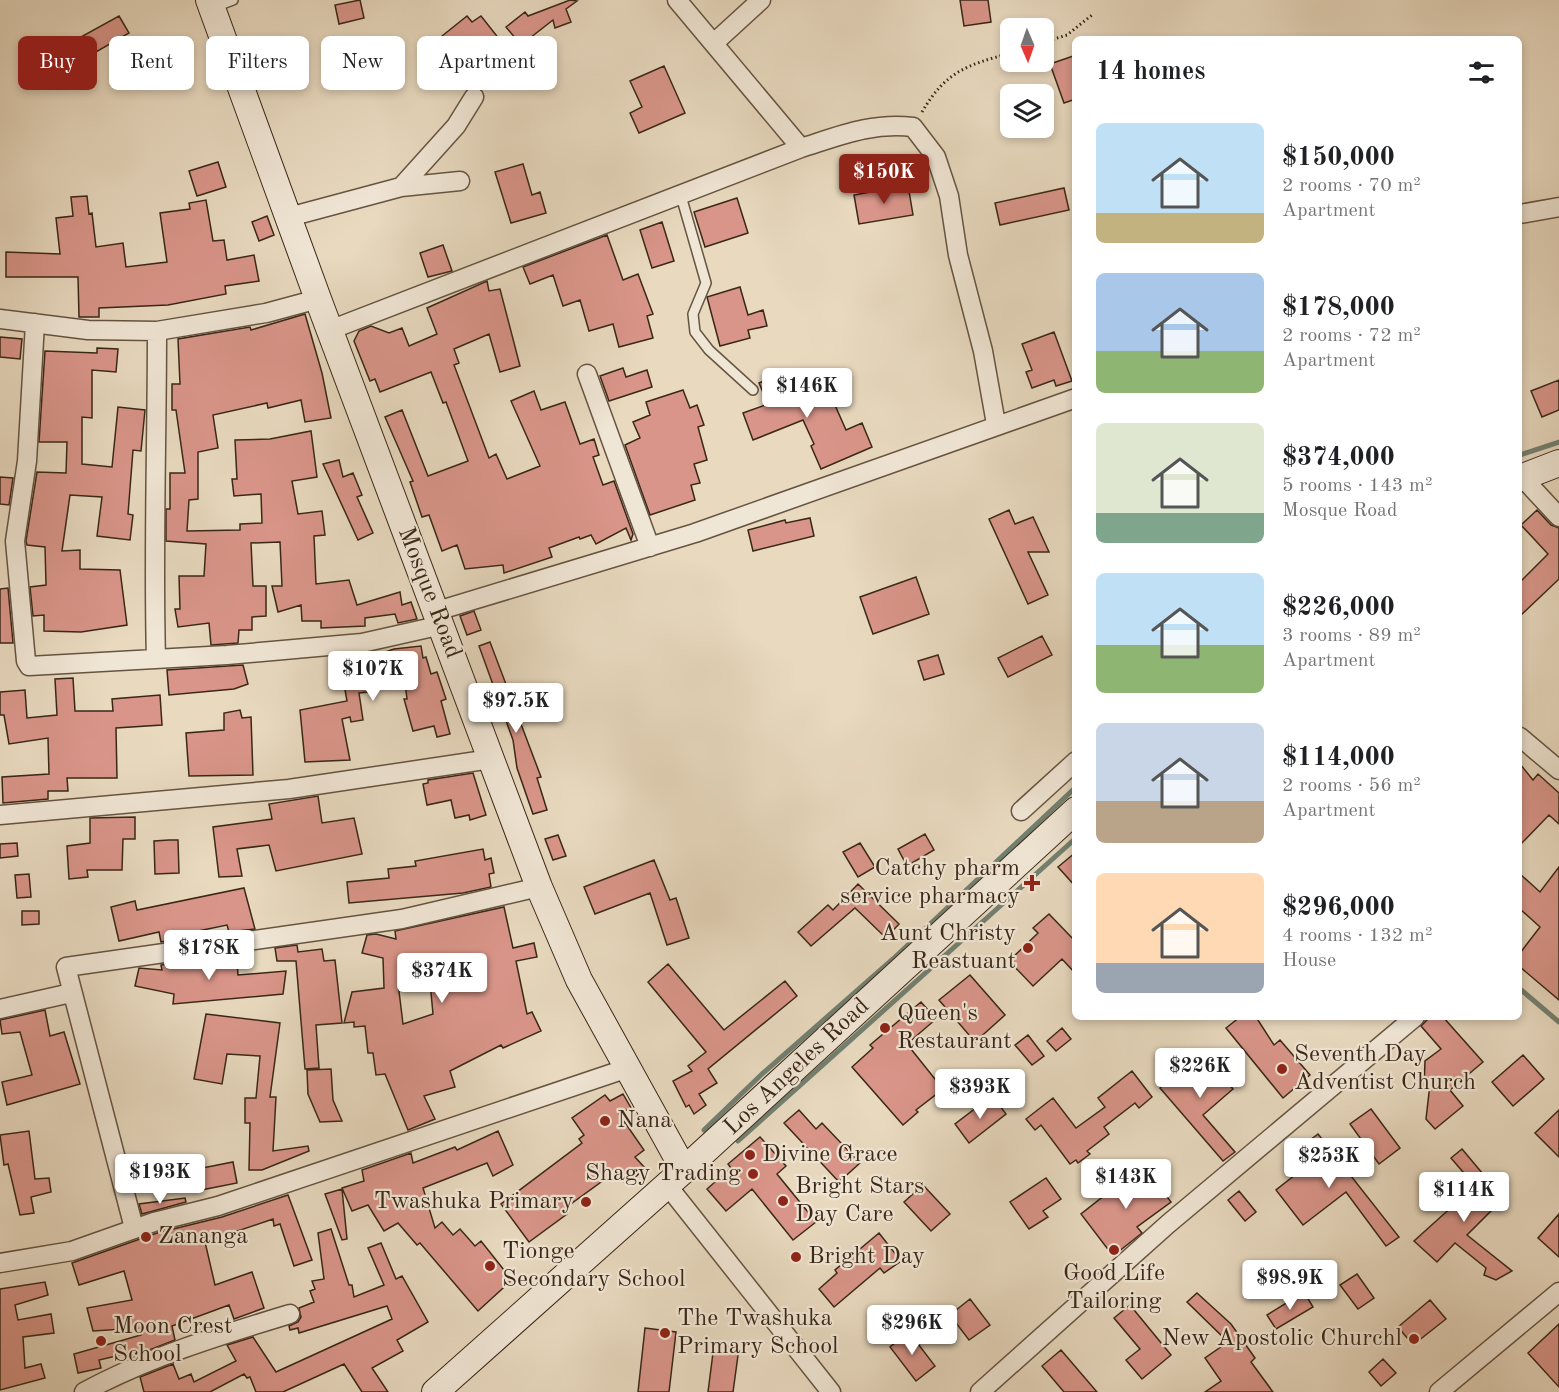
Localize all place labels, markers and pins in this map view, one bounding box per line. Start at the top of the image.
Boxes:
pin: $150K [842,154,926,205]
pin: $146K [765,368,849,419]
pin: $107K [331,651,415,702]
pin: $97.5K [467,683,565,734]
place label: Catchy pharm service pharmacy [840,857,1020,909]
marker: Catchy pharm service pharmacy [1025,876,1039,890]
place label: Aunt Christy Reastuant [880,922,1016,974]
pin: $178K [167,930,251,981]
marker: Aunt Christy Reastuant [1021,941,1035,955]
pin: $374K [400,953,484,1004]
place label: Queen's Restaurant [897,1002,1012,1054]
marker: Queen's Restaurant [878,1021,892,1035]
place label: Seventh Day Adventist Church [1294,1043,1476,1095]
pin: $226K [1158,1048,1242,1099]
marker: Seventh Day Adventist Church [1275,1062,1289,1076]
pin: $393K [938,1069,1022,1120]
place label: Nana [617,1109,672,1133]
marker: Nana [598,1114,612,1128]
pin: $253K [1287,1138,1371,1189]
place label: Divine Grace [762,1143,898,1167]
marker: Divine Grace [743,1148,757,1162]
pin: $193K [118,1154,202,1205]
pin: $143K [1084,1159,1168,1210]
place label: Shagy Trading [585,1162,741,1186]
marker: Shagy Trading [746,1167,760,1181]
pin: $114K [1422,1172,1506,1223]
place label: Bright Stars Day Care [795,1175,924,1227]
place label: Twashuka Primary [374,1190,574,1214]
marker: Bright Stars Day Care [776,1194,790,1208]
marker: Twashuka Primary [579,1195,593,1209]
place label: Zananga [158,1225,248,1249]
marker: Zananga [139,1230,153,1244]
place label: Tionge Secondary School [502,1240,686,1292]
marker: Good Life Tailoring [1107,1243,1121,1257]
place label: Bright Day [808,1245,925,1269]
marker: Bright Day [789,1250,803,1264]
marker: Tionge Secondary School [483,1259,497,1273]
pin: $98.9K [1241,1260,1339,1311]
place label: Good Life Tailoring [1063,1262,1165,1314]
pin: $296K [870,1305,954,1356]
place label: The Twashuka Primary School [677,1307,839,1359]
place label: Moon Crest School [113,1315,232,1367]
marker: The Twashuka Primary School [658,1326,672,1340]
place label: New Apostolic Churchl [1162,1327,1402,1351]
marker: New Apostolic Churchl [1407,1332,1421,1346]
marker: Moon Crest School [94,1334,108,1348]

